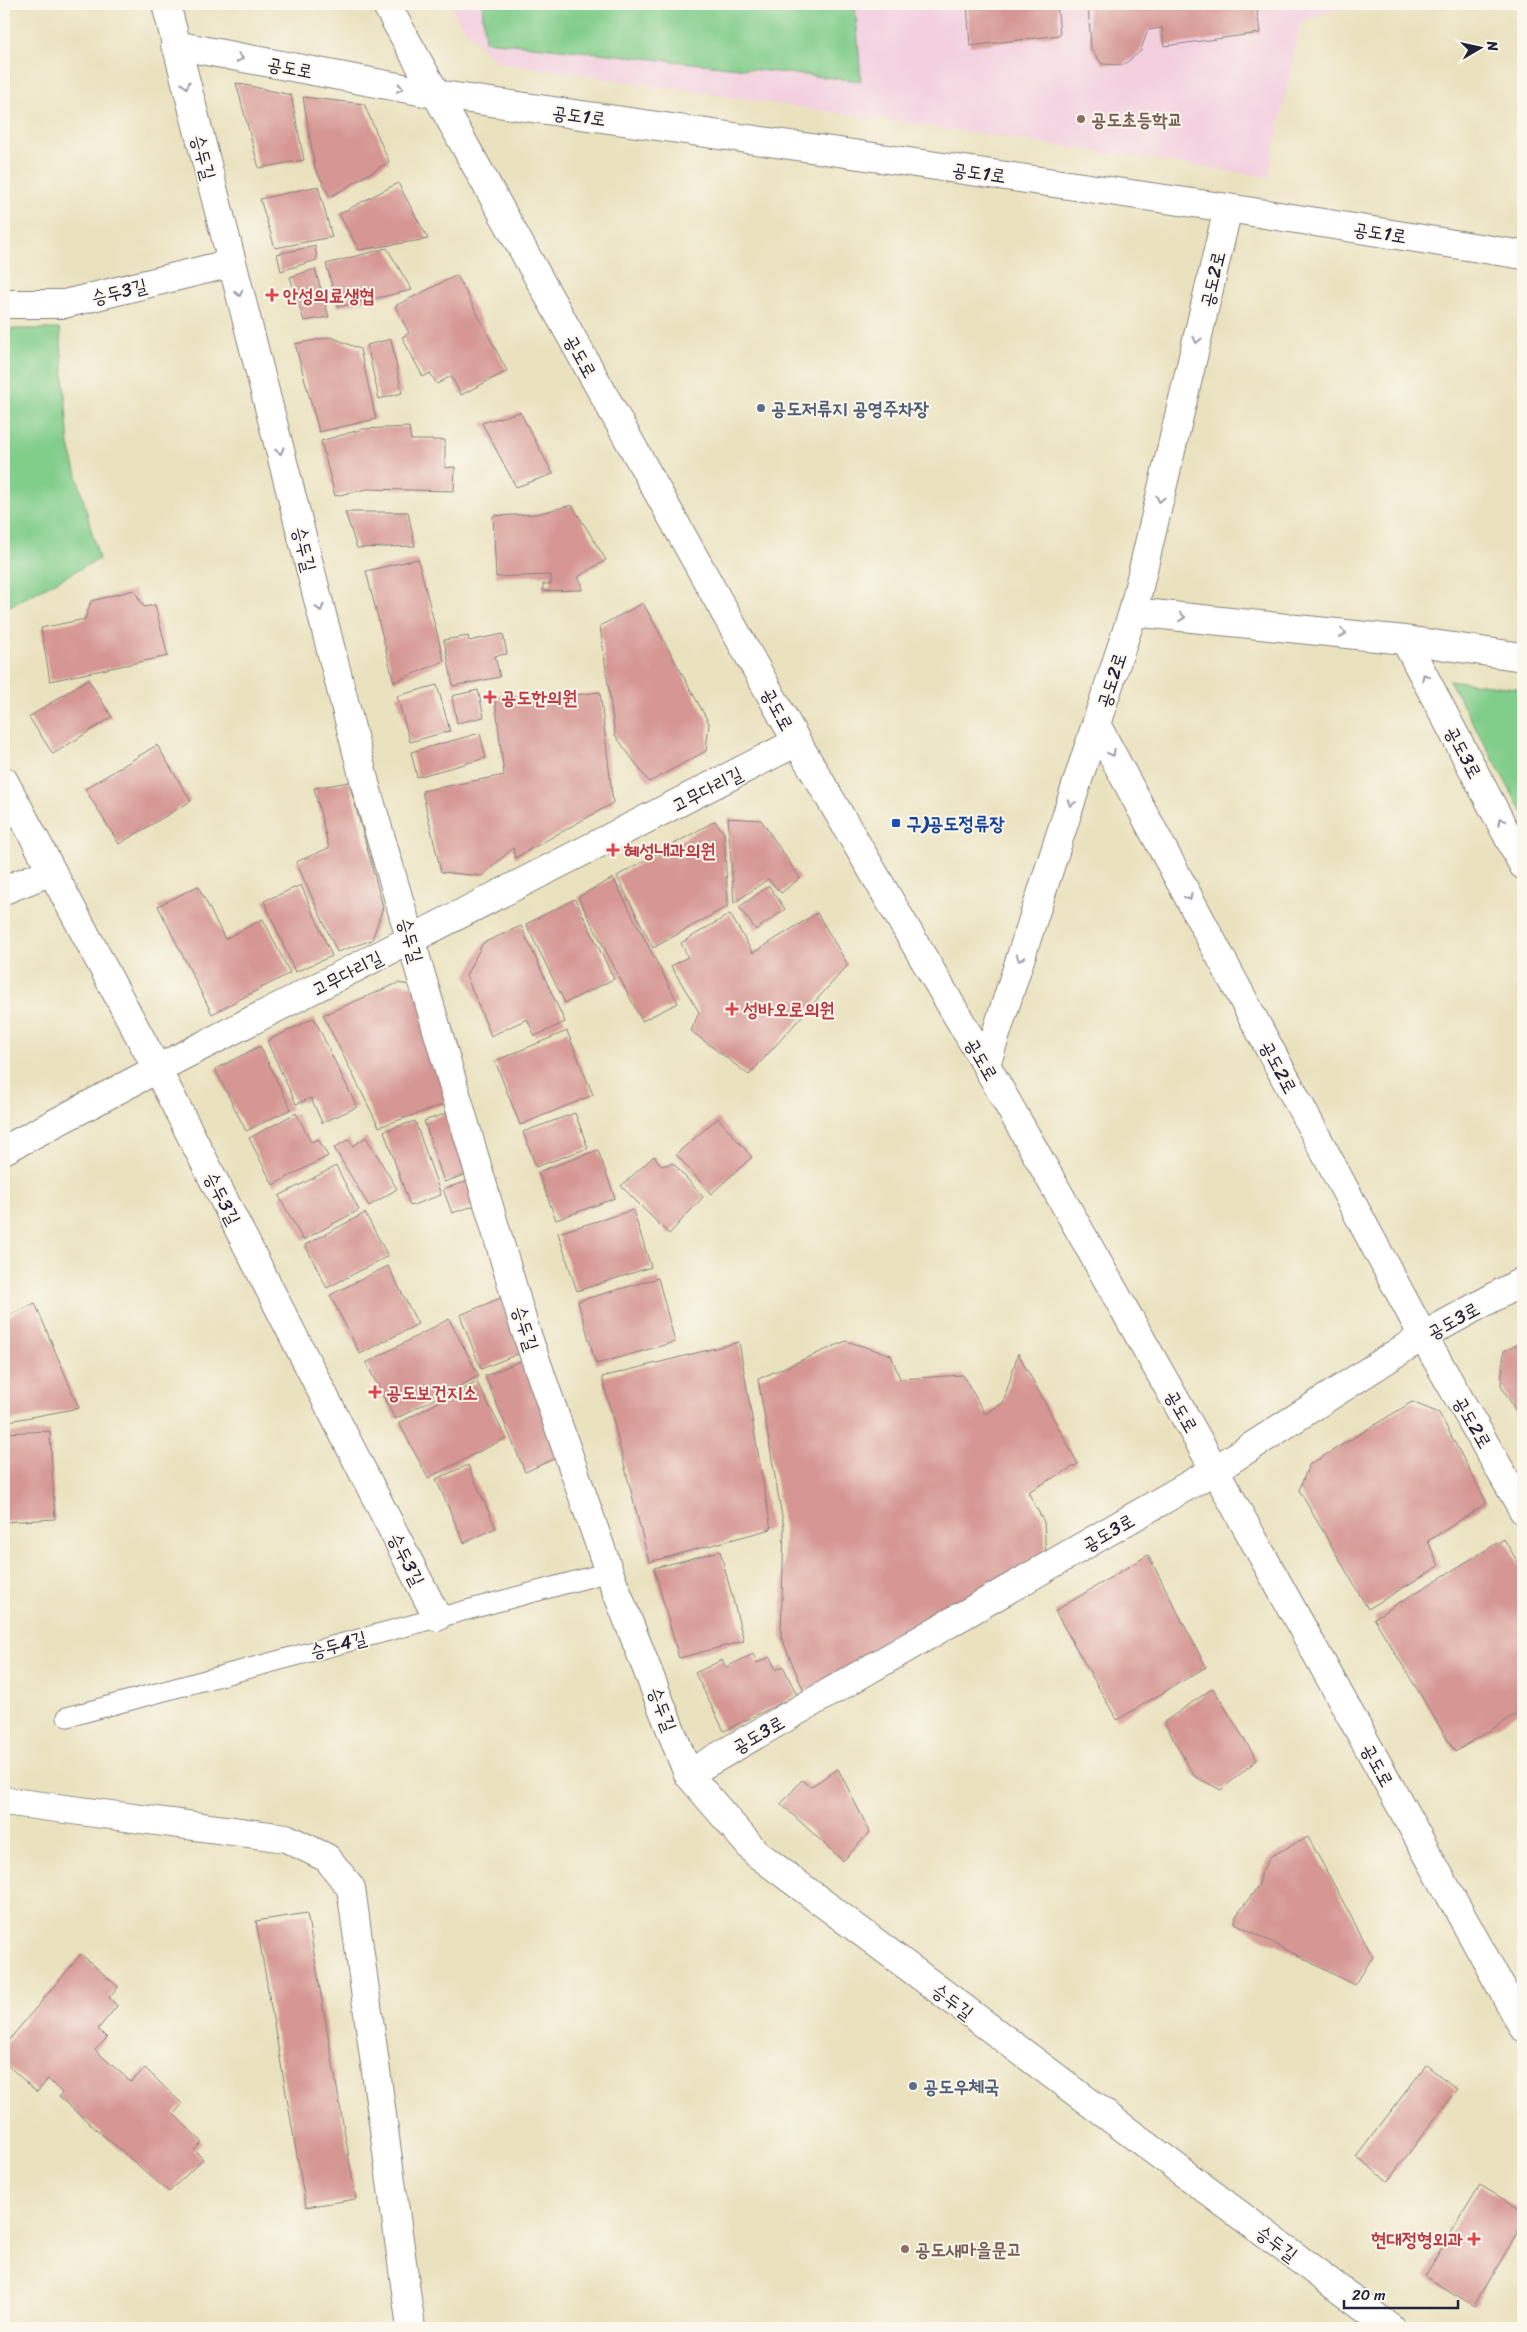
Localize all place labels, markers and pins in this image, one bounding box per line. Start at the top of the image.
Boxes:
place label: 공도초등학교 [1091,103,1183,136]
marker: 공도초등학교 [1075,113,1087,125]
place label: 안성의료생협 [283,279,375,312]
marker: 안성의료생협 [265,288,279,302]
place label: 공도저류지 공영주차장 [771,392,930,425]
marker: 공도저류지 공영주차장 [755,402,767,414]
place label: 공도한의원 [501,681,577,714]
marker: 공도한의원 [483,690,497,704]
place label: 구)공도정류장 [906,807,1005,840]
marker: 구)공도정류장 [890,817,902,829]
place label: 혜성내과의원 [623,834,716,867]
marker: 혜성내과의원 [606,843,620,857]
place label: 성바오로의원 [743,993,835,1026]
marker: 성바오로의원 [725,1002,739,1016]
place label: 공도보건지소 [386,1376,478,1409]
marker: 공도보건지소 [368,1385,382,1399]
place label: 공도우체국 [923,2070,999,2103]
marker: 공도우체국 [907,2080,919,2092]
place label: 현대정형외과 [1371,2223,1463,2256]
marker: 현대정형외과 [1467,2232,1481,2246]
place label: 공도새마을문고 [915,2233,1022,2266]
marker: 공도새마을문고 [899,2243,911,2255]

